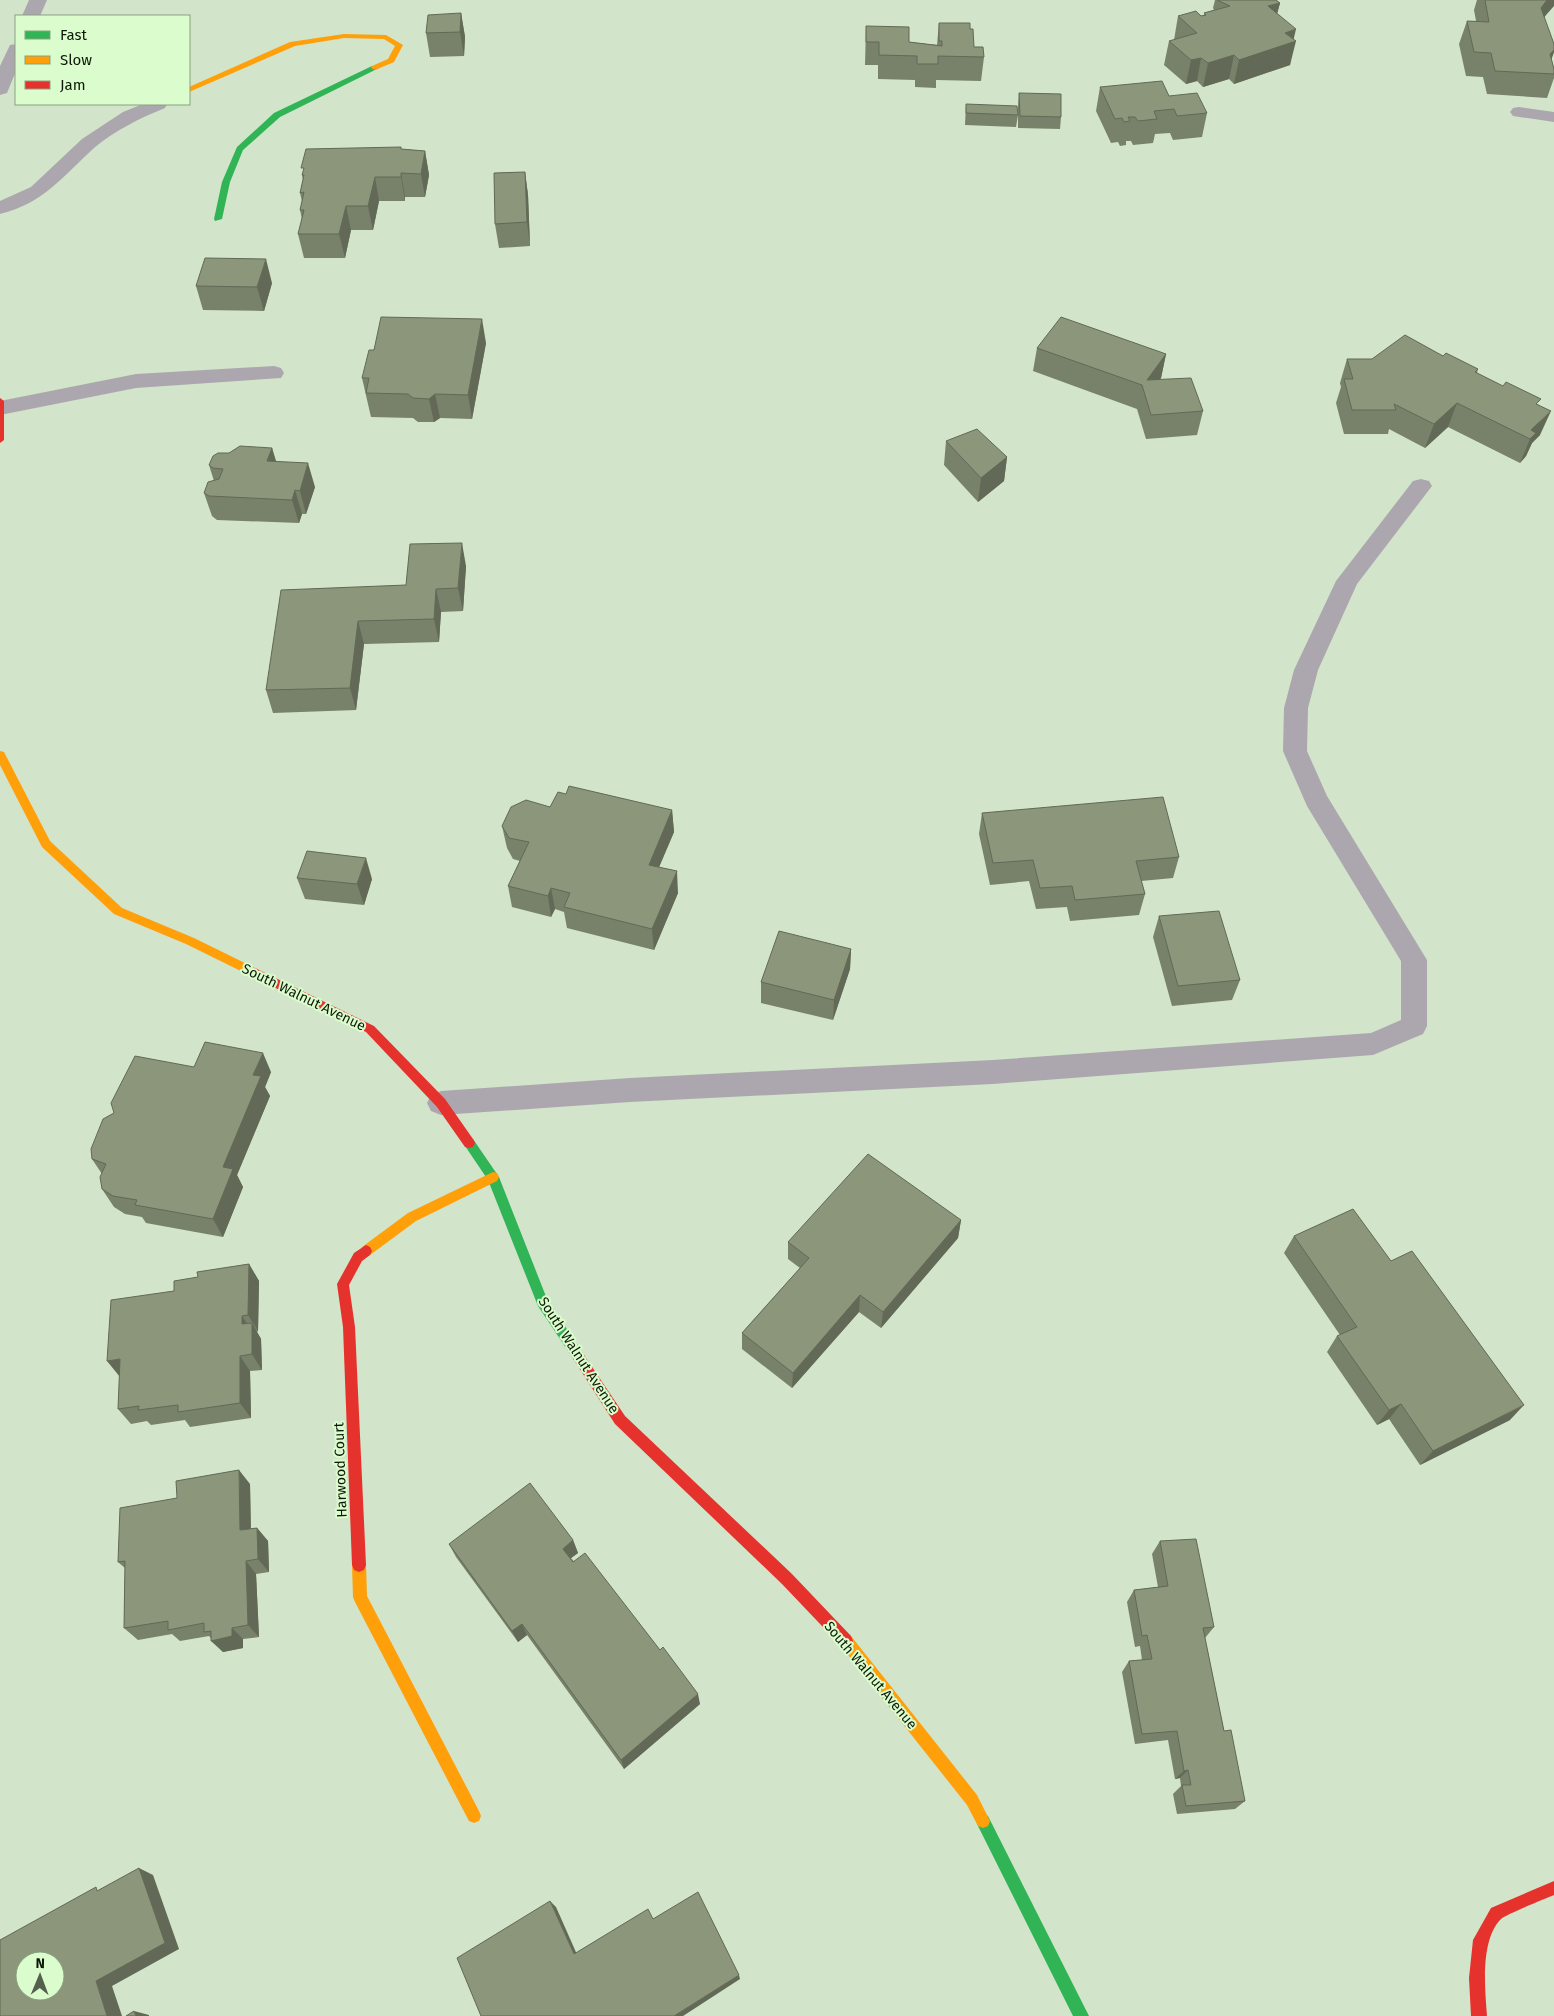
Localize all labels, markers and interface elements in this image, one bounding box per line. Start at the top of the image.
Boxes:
legend [15,15,190,105]
text: Fast [60,26,87,44]
text: Slow [60,51,92,69]
text: Jam [60,76,86,94]
street label: South Walnut Avenue [239,960,368,1035]
street label: South Walnut Avenue [535,1294,623,1417]
street label: Harwood Court [330,1421,351,1518]
street label: South Walnut Avenue [821,1618,921,1733]
north arrow [15,1951,65,2001]
text: N [35,1955,45,1972]

